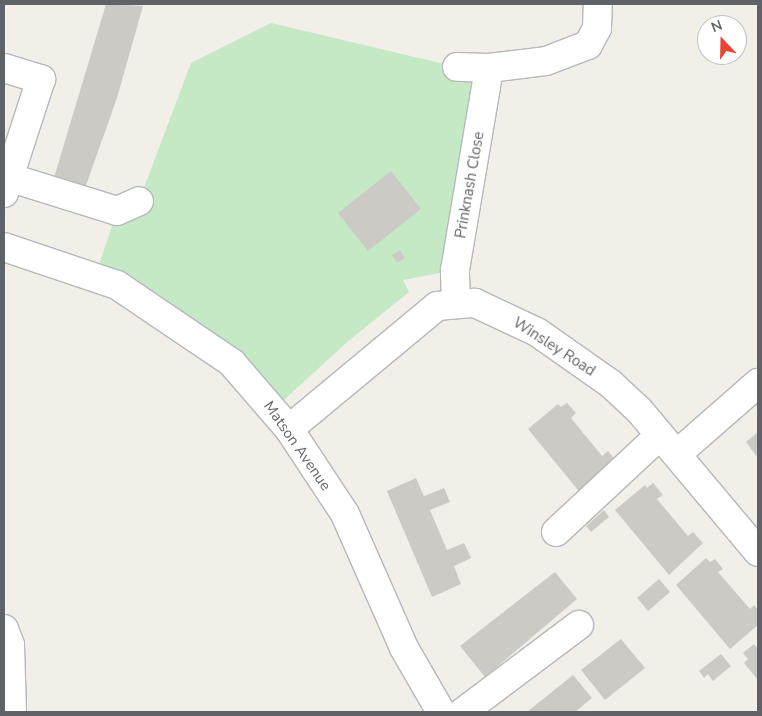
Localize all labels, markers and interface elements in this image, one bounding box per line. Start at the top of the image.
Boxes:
north arrow [697,15,747,65]
text: N [708,16,725,37]
street label: Prinknash Close [452,130,488,240]
street label: Winsley Road [509,314,599,380]
street label: Matson Avenue [260,398,334,494]

